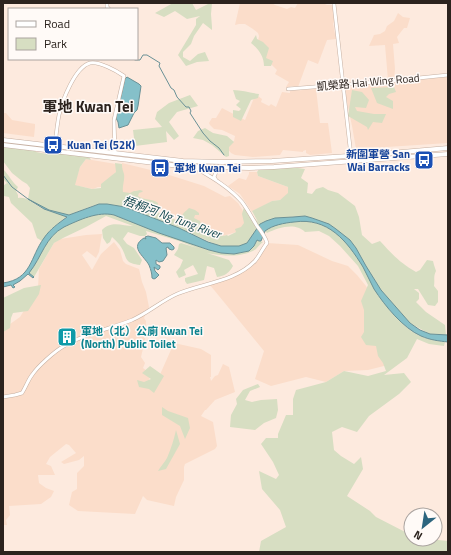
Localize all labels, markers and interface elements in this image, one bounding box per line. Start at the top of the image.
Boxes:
legend [8,8,138,60]
text: Road [44,14,70,33]
text: Park [44,34,67,53]
street label: 凱榮路 Hai Wing Road [316,70,420,94]
district label: 軍地 Kwan Tei [42,95,134,118]
bus stop icon: Kuan Tei (52K) [42,134,64,156]
place label: Kuan Tei (52K) [67,137,135,153]
place label: 新圍軍營 San Wai Barracks [346,146,410,175]
bus stop icon: 新圍軍營 San Wai Barracks [413,149,435,171]
bus stop icon: 軍地 Kwan Tei [149,157,171,179]
place label: 軍地 Kwan Tei [174,160,241,176]
water label: 梧桐河 Ng Tung River [120,190,226,244]
place label: 軍地（北）公廁 Kwan Tei (North) Public Toilet [81,323,203,352]
building icon: 軍地（北）公廁 Kwan Tei (North) Public Toilet [56,326,78,348]
north arrow [403,507,443,547]
text: N [411,527,425,544]

